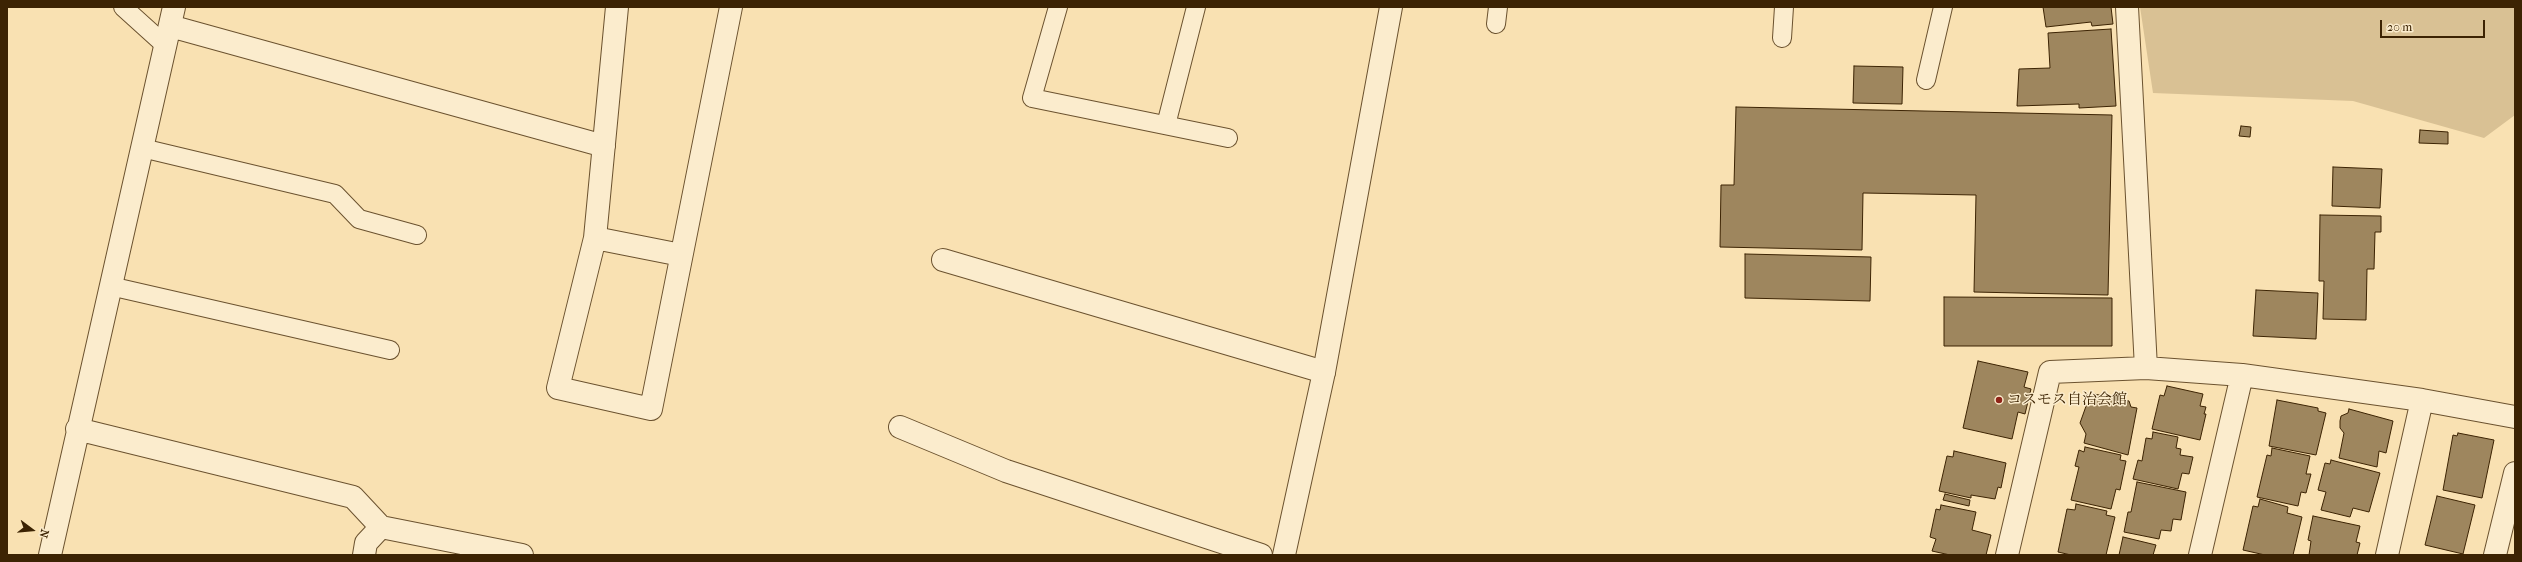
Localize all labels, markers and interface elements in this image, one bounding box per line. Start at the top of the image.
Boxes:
scale bar [2382,12,2487,38]
text: 20 m [2387,20,2412,34]
place label: コスモス自治会館 [2007,391,2127,409]
marker: コスモス自治会館 [1994,395,2004,405]
north arrow [12,510,52,550]
text: N [37,528,51,539]

